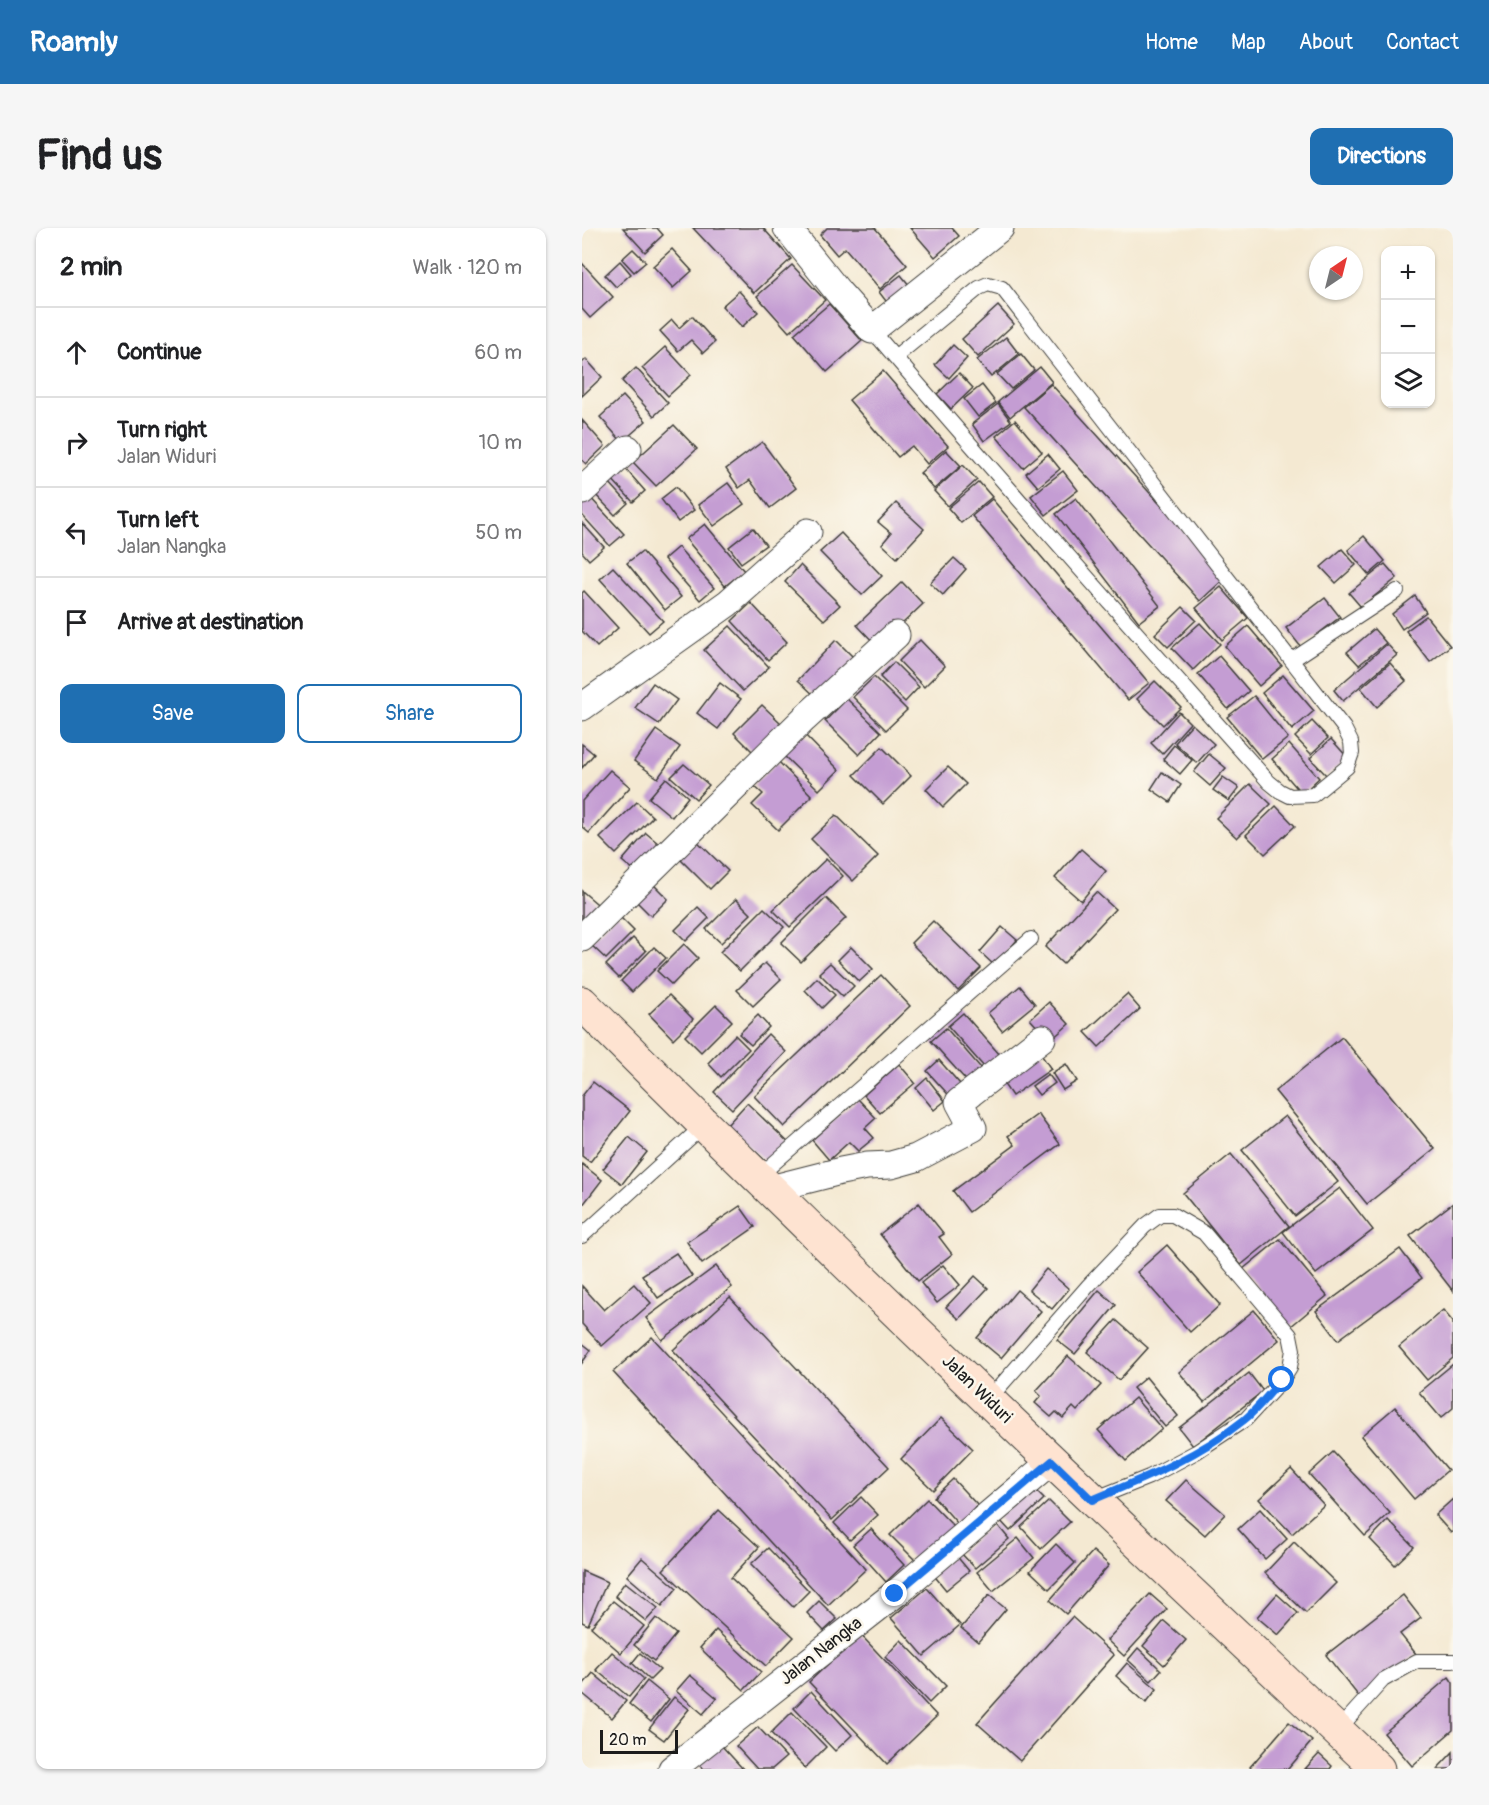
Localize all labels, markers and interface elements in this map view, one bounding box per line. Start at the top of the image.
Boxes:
text: Roamly [30,25,118,60]
text: Home [1145,29,1198,56]
text: Map [1231,29,1266,56]
text: About [1299,29,1353,56]
text: Contact [1386,29,1459,56]
button: Directions [1310,128,1453,185]
text: Find us [36,130,162,182]
north arrow [1309,246,1363,300]
map controls [1381,246,1435,408]
button: + [1381,246,1435,300]
text: 2 min [60,251,122,283]
text: Walk · 120 m [413,255,522,280]
button: − [1381,300,1435,354]
icon: ahead [60,336,93,369]
text: Continue [117,338,201,366]
text: 60 m [475,340,522,365]
button: layers [1381,354,1435,408]
text: Turn right [117,416,207,444]
icon: right [60,426,93,459]
text: 10 m [478,430,522,455]
text: Jalan Widuri [117,444,216,469]
text: Turn left [117,506,199,534]
icon: left [60,516,93,549]
text: 50 m [475,520,522,545]
text: Jalan Nangka [117,534,226,559]
icon: arrive [60,606,93,639]
text: Arrive at destination [117,608,303,636]
button: Save [60,684,285,743]
button: Share [297,684,522,743]
street label: Jalan Widuri [937,1350,1017,1428]
route start [1268,1366,1294,1392]
route end [881,1580,907,1606]
street label: Jalan Nangka [775,1612,867,1690]
scale bar [600,1727,678,1754]
text: 20 m [609,1730,647,1750]

